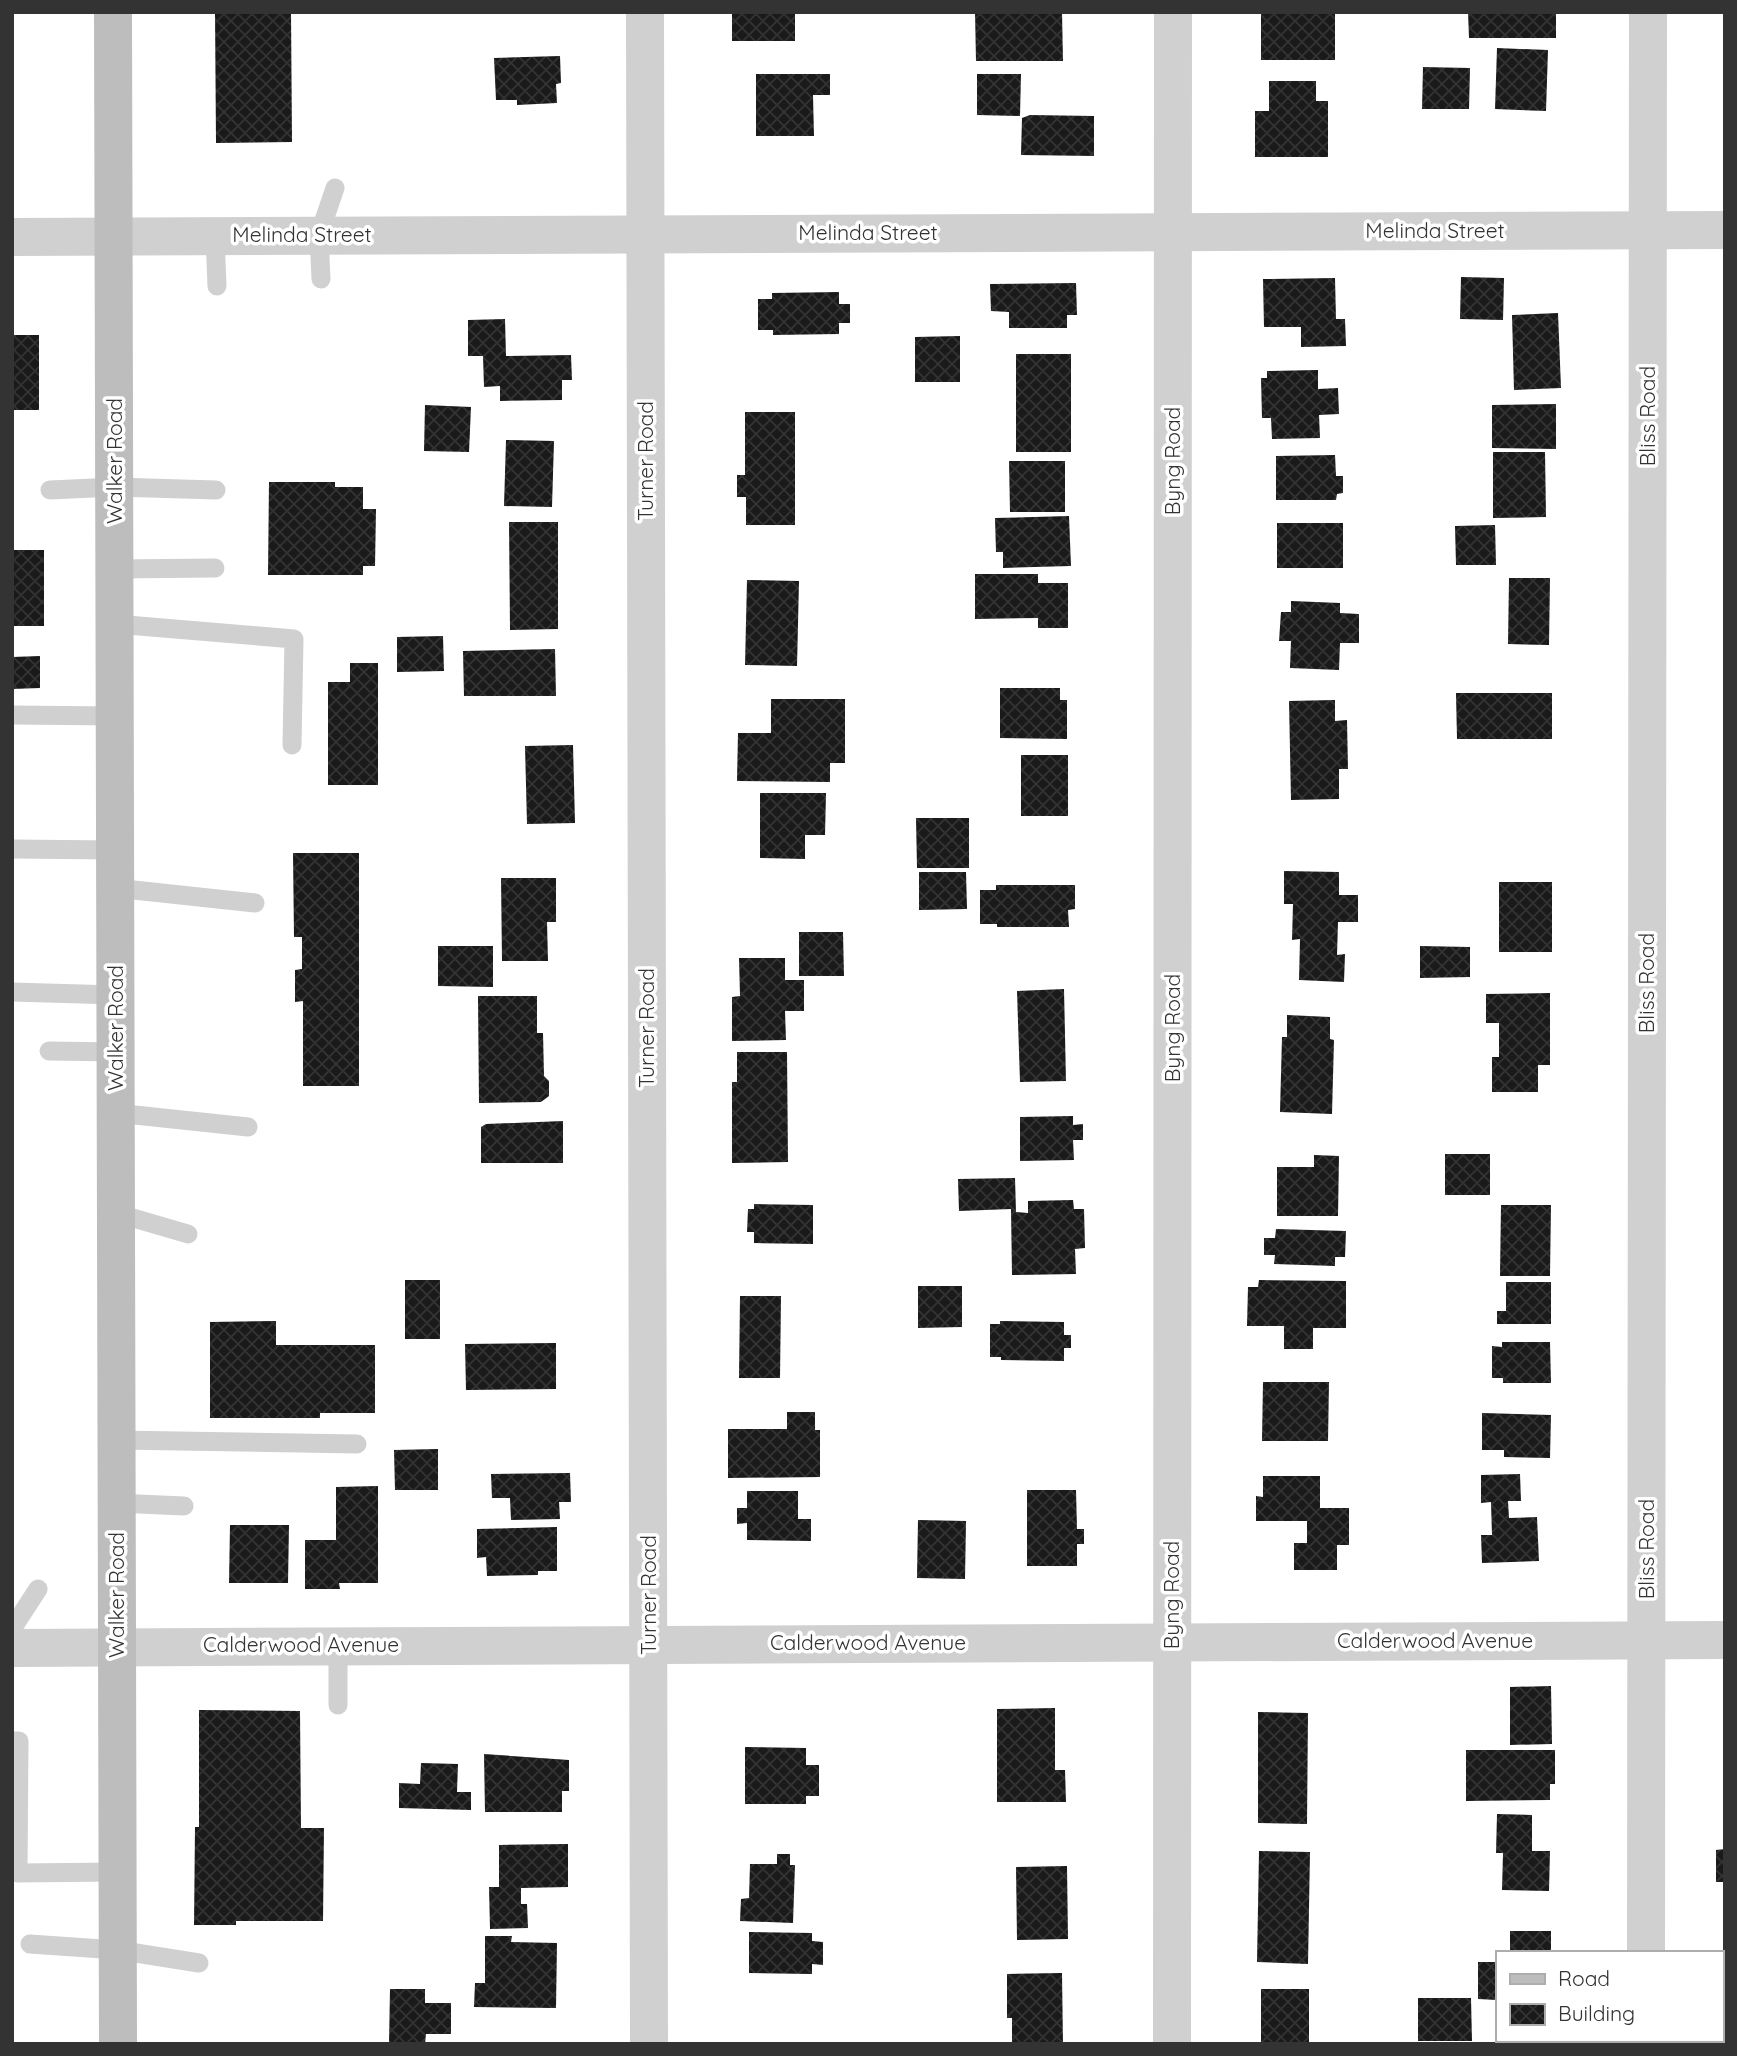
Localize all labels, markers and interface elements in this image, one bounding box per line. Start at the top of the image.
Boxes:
street label: Melinda Street [1365,217,1505,243]
street label: Melinda Street [798,219,938,245]
street label: Melinda Street [232,221,372,247]
street label: Bliss Road [1634,366,1660,466]
street label: Walker Road [101,398,127,524]
street label: Turner Road [632,401,658,521]
street label: Byng Road [1159,407,1185,515]
street label: Bliss Road [1633,933,1659,1033]
street label: Walker Road [102,965,128,1091]
street label: Turner Road [633,968,659,1088]
street label: Byng Road [1159,974,1185,1082]
street label: Bliss Road [1633,1499,1659,1599]
street label: Walker Road [103,1532,129,1658]
street label: Turner Road [635,1535,661,1655]
street label: Byng Road [1158,1541,1184,1649]
street label: Calderwood Avenue [1337,1627,1533,1653]
street label: Calderwood Avenue [770,1629,966,1655]
street label: Calderwood Avenue [203,1631,399,1657]
legend [1496,1951,1723,2042]
text: Road [1558,1965,1610,1991]
text: Building [1558,2000,1635,2026]

